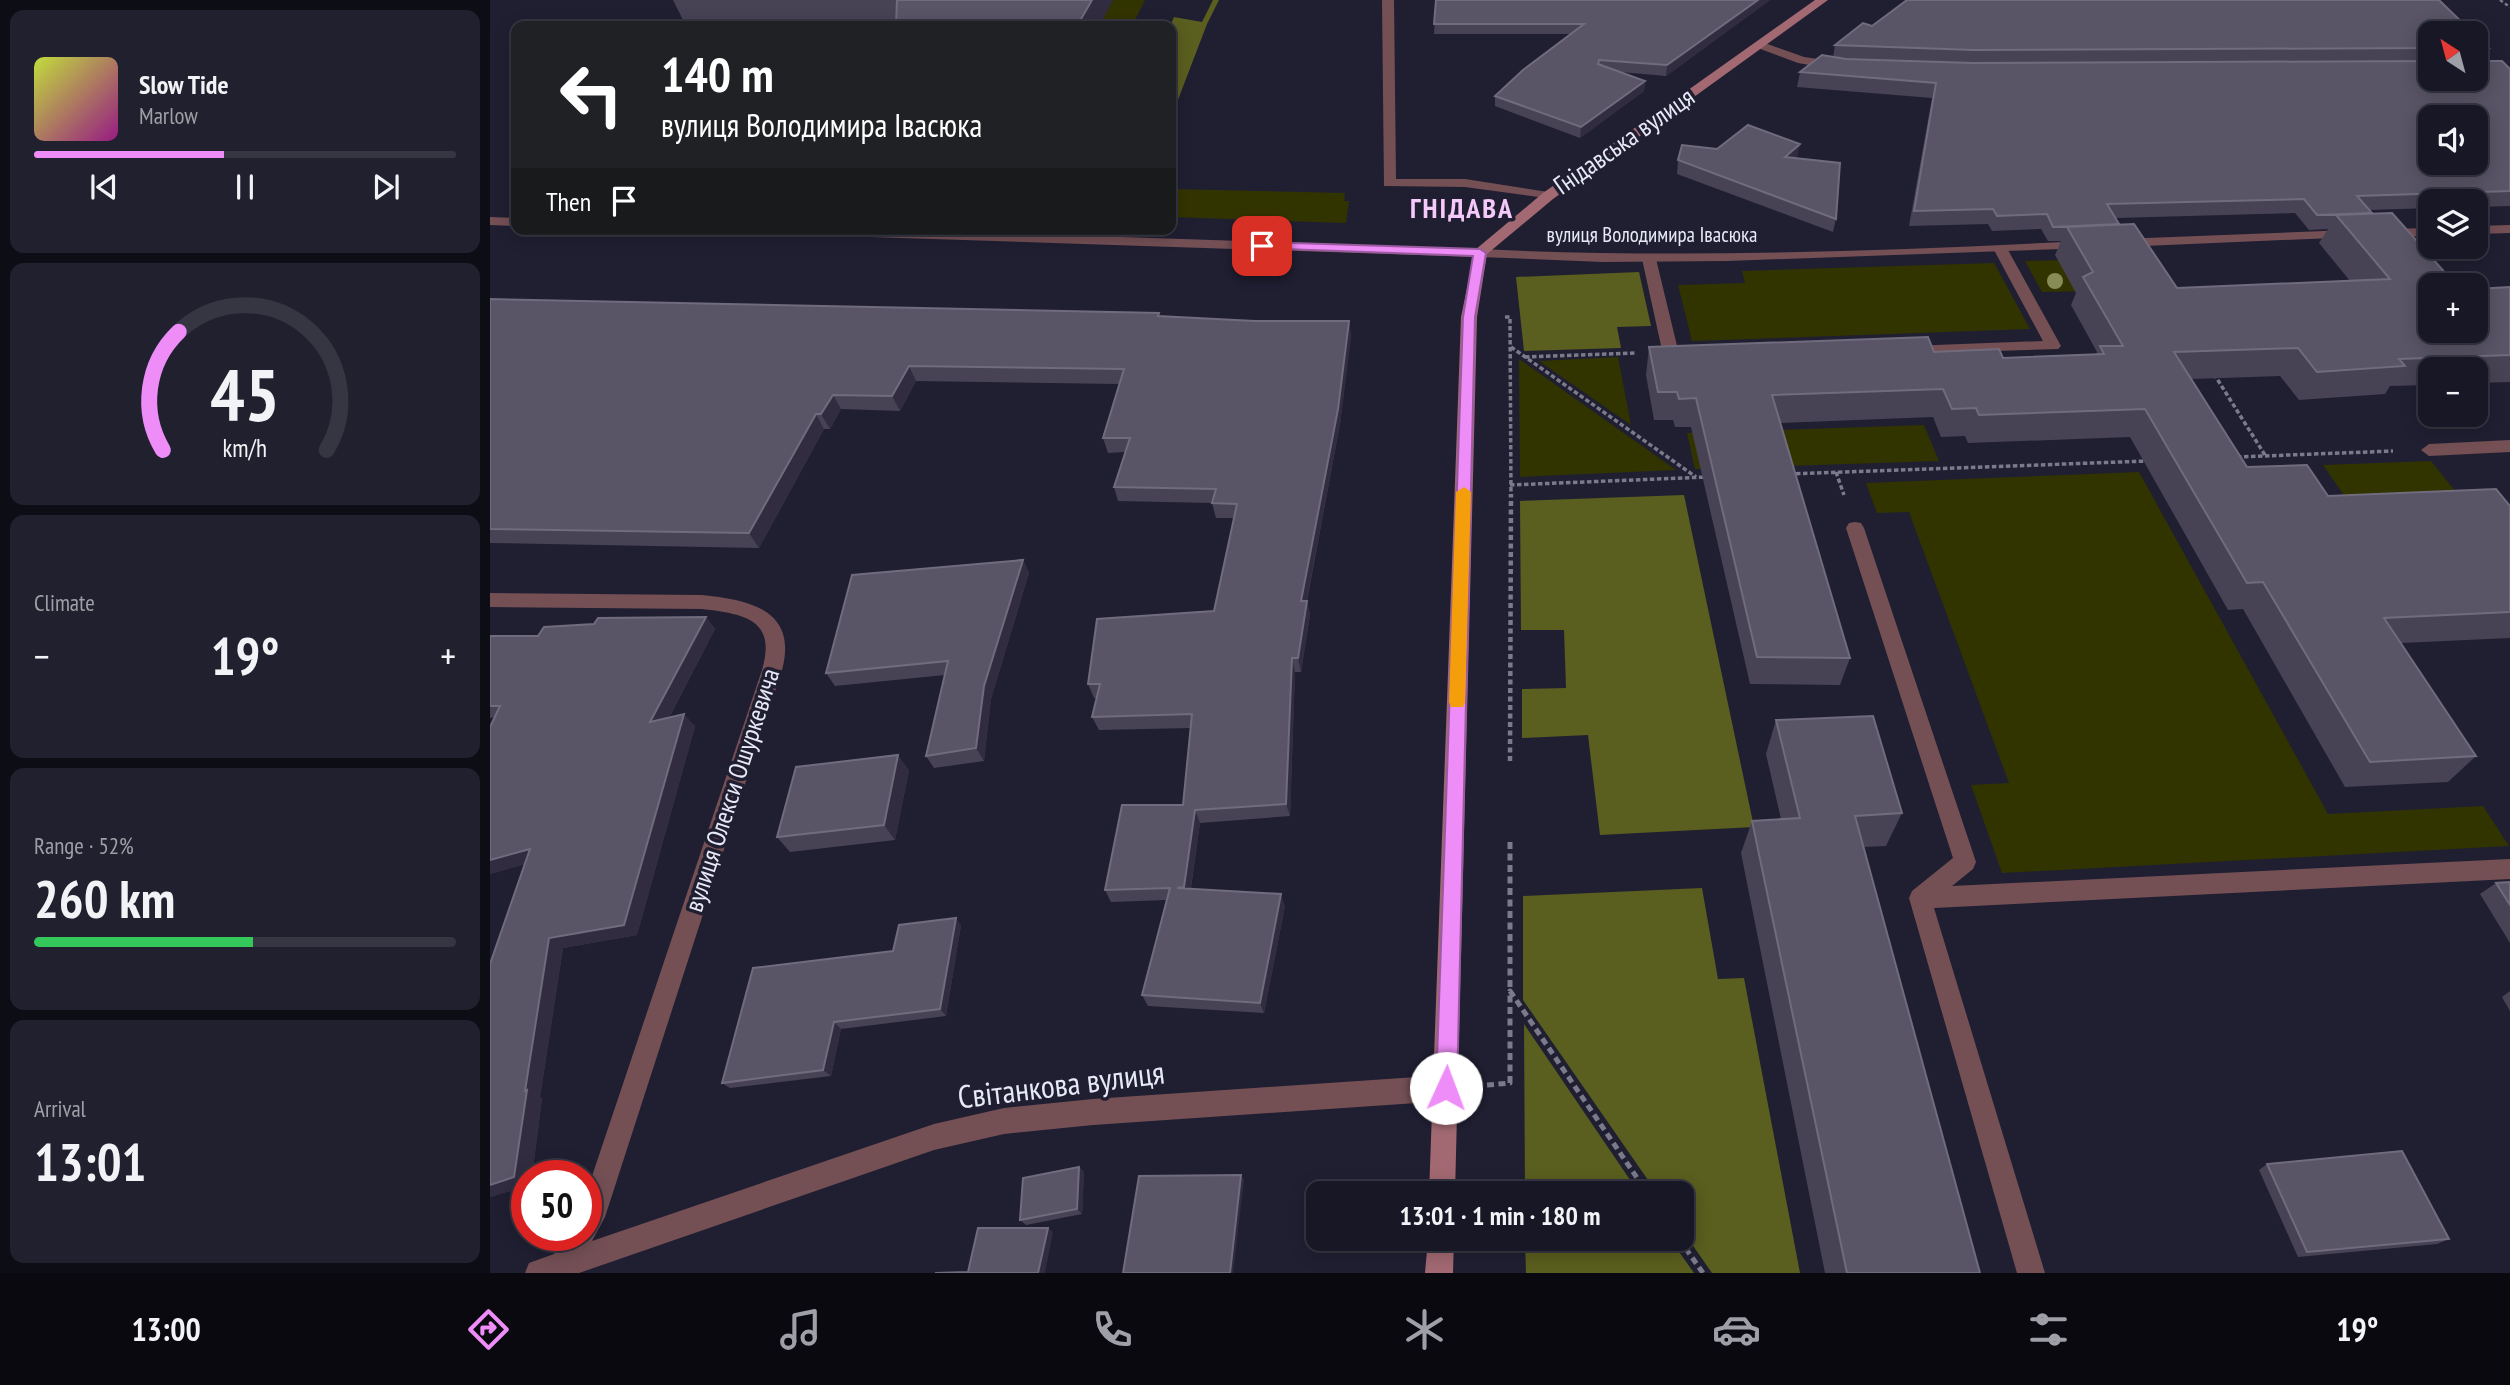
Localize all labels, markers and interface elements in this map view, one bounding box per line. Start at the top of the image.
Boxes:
north arrow [2418,21,2488,91]
map controls [2418,21,2488,427]
text: 140 m [661,42,774,106]
icon: left [546,49,637,140]
text: Slow Tide [139,68,229,101]
street label: Гнідавська вулиця [1547,80,1701,201]
text: Marlow [139,101,198,130]
text: вулиця Володимира Івасюка [661,104,982,146]
button: sound [2418,105,2488,175]
icon: previous [85,168,123,206]
icon: pause [226,168,264,206]
icon: next [367,168,405,206]
icon: arrive [605,182,643,220]
text: Then [546,185,591,218]
district label: ГНІДАВА [1410,189,1514,226]
button: layers [2418,189,2488,259]
pin [1232,216,1292,276]
street label: вулиця Володимира Івасюка [1547,221,1757,248]
icon: arrive [1243,227,1281,265]
button: + [2418,273,2488,343]
text: 45 [210,346,280,440]
button: − [2418,357,2488,427]
text: km/h [223,432,267,464]
text: Climate [34,588,95,617]
text: 19° [211,622,279,689]
text: − [34,631,50,680]
text: + [440,631,456,680]
street label: вулиця Олекси Ошуркевича [677,664,786,916]
text: Range · 52% [34,831,134,860]
text: 260 km [34,865,175,932]
street label: Світанкова вулиця [955,1050,1167,1118]
position arrow [1409,1051,1483,1125]
text: Arrival [34,1094,86,1123]
text: 13:01 [34,1128,146,1195]
speed limit sign: 50 [511,1160,602,1251]
text: 13:01 · 1 min · 180 m [1400,1199,1600,1232]
icon: directions [464,1305,513,1354]
icon: music [776,1305,825,1354]
icon: phone [1088,1305,1137,1354]
icon: climate [1400,1305,1449,1354]
icon: car [1712,1305,1761,1354]
icon: filters [2024,1305,2073,1354]
text: 13:00 [132,1308,201,1350]
text: 19° [2336,1308,2378,1350]

